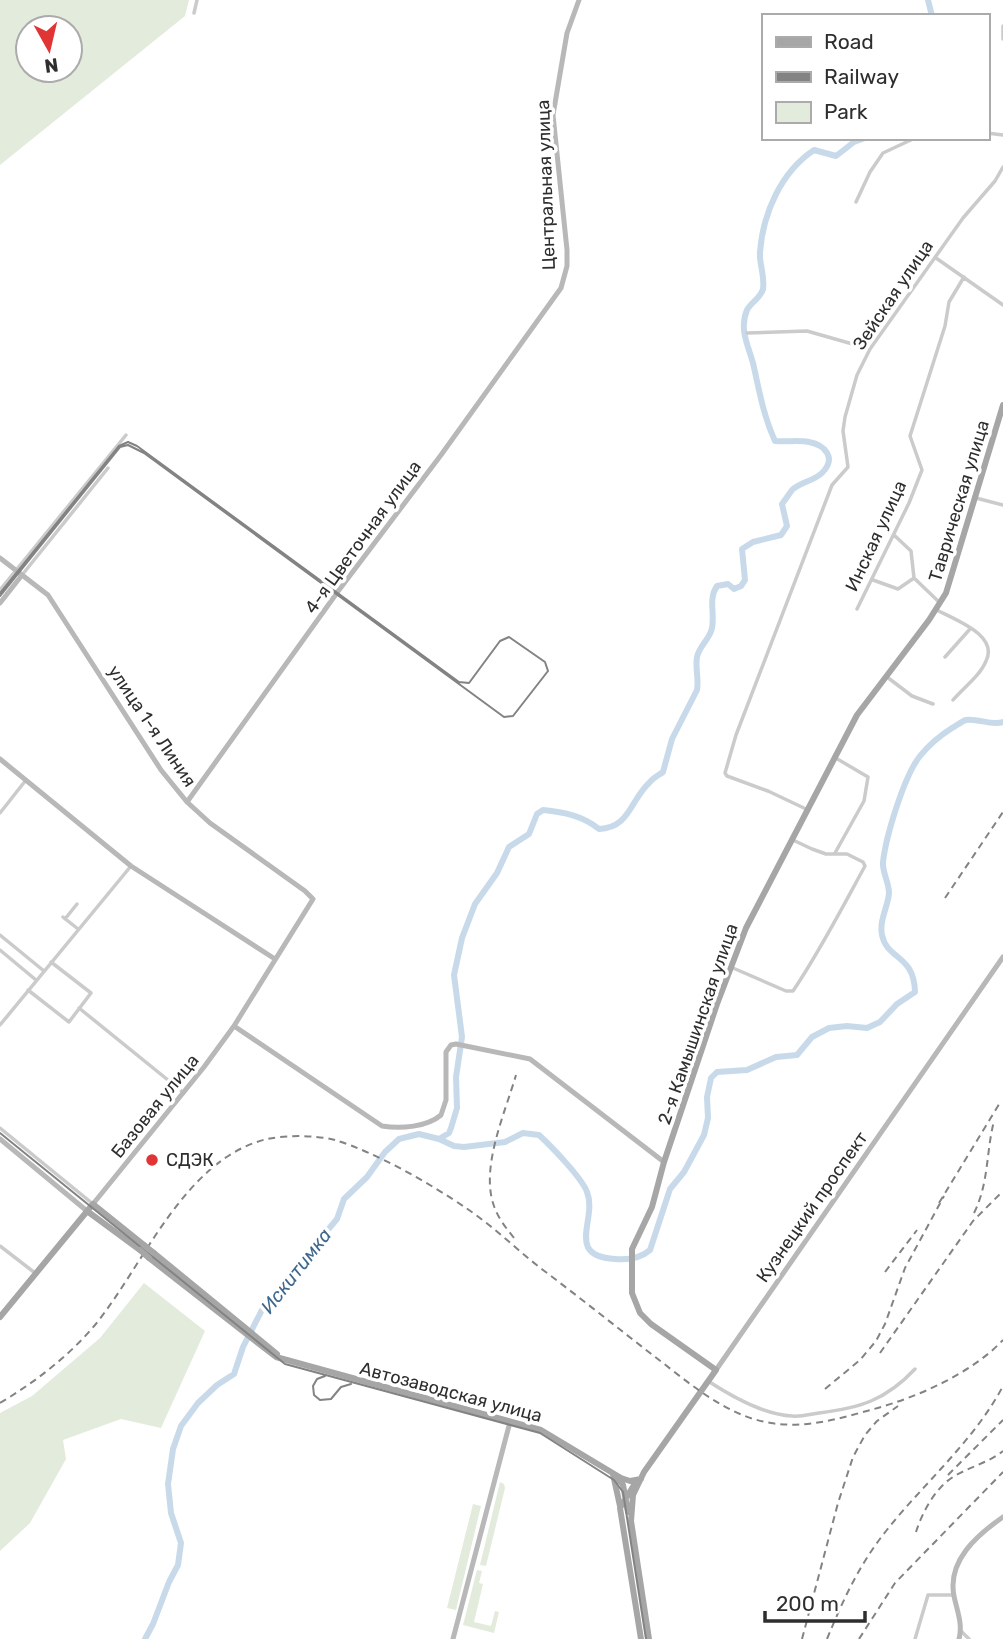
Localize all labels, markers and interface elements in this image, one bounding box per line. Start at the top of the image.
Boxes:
north arrow [14,14,84,84]
legend [762,14,989,140]
text: Road [824,29,874,54]
text: N [43,53,60,78]
text: Railway [824,64,899,89]
street label: Центральная улица [532,99,560,271]
text: Park [824,99,868,124]
street label: Зейская улица [848,236,938,354]
street label: Таврическая улица [924,418,994,584]
street label: 4-я Цветочная улица [300,456,426,618]
street label: Инская улица [841,477,911,595]
street label: улица 1-я Линия [103,661,201,791]
street label: 2-я Камышинская улица [653,921,743,1127]
street label: Базовая улица [106,1050,204,1162]
street label: Кузнецкий проспект [752,1127,872,1287]
place label: СДЭК [166,1149,214,1171]
marker: СДЭК [144,1152,160,1168]
water label: Искитимка [256,1224,336,1318]
street label: Автозаводская улица [358,1357,544,1427]
scale bar [765,1580,865,1624]
text: 200 m [776,1591,839,1616]

